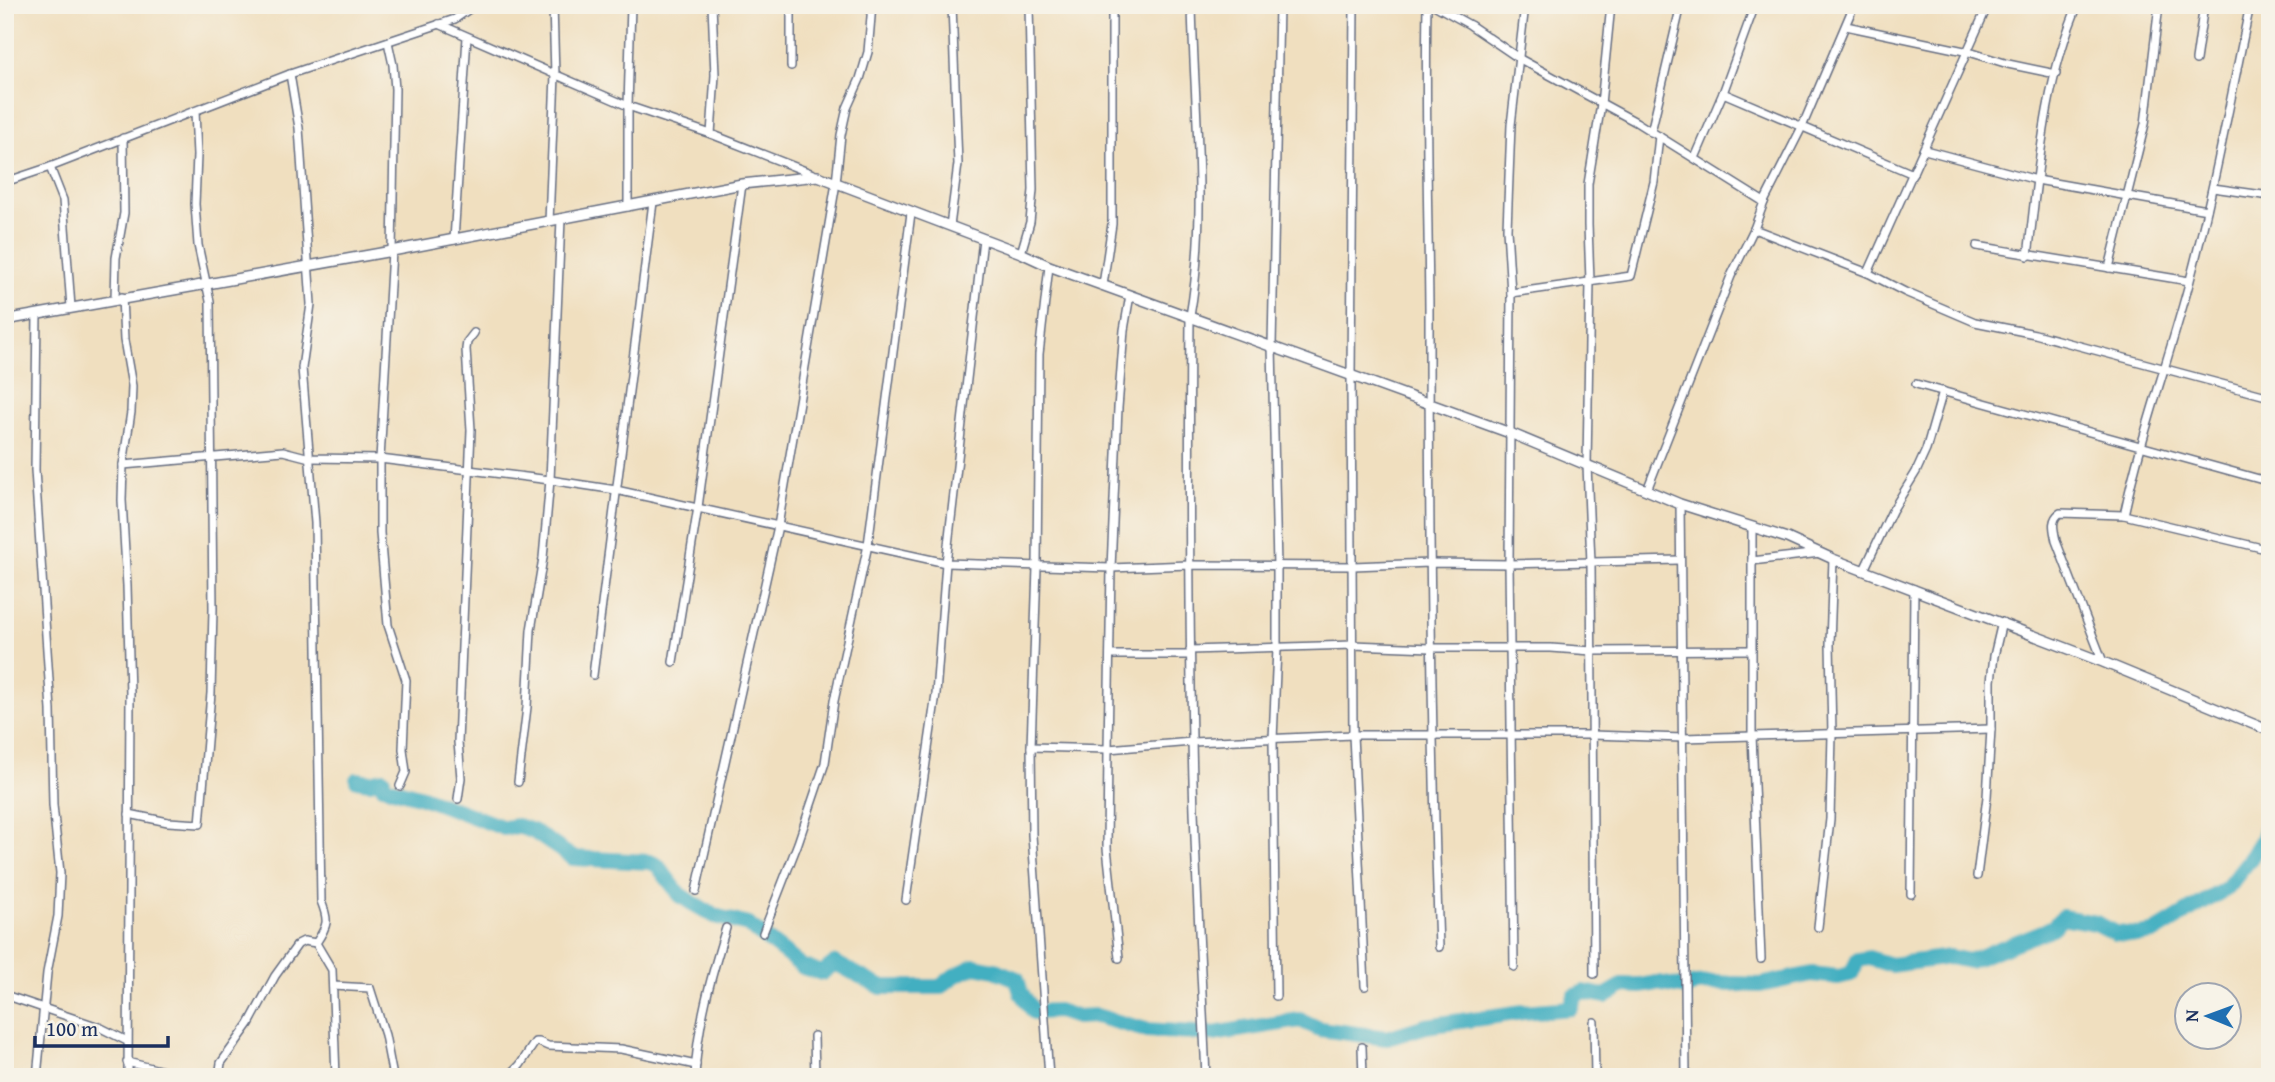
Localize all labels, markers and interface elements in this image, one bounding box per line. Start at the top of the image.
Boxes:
north arrow [2174,981,2244,1050]
scale bar [35,1005,168,1049]
text: N [2177,1009,2205,1022]
text: 100 m [46,1013,98,1044]

